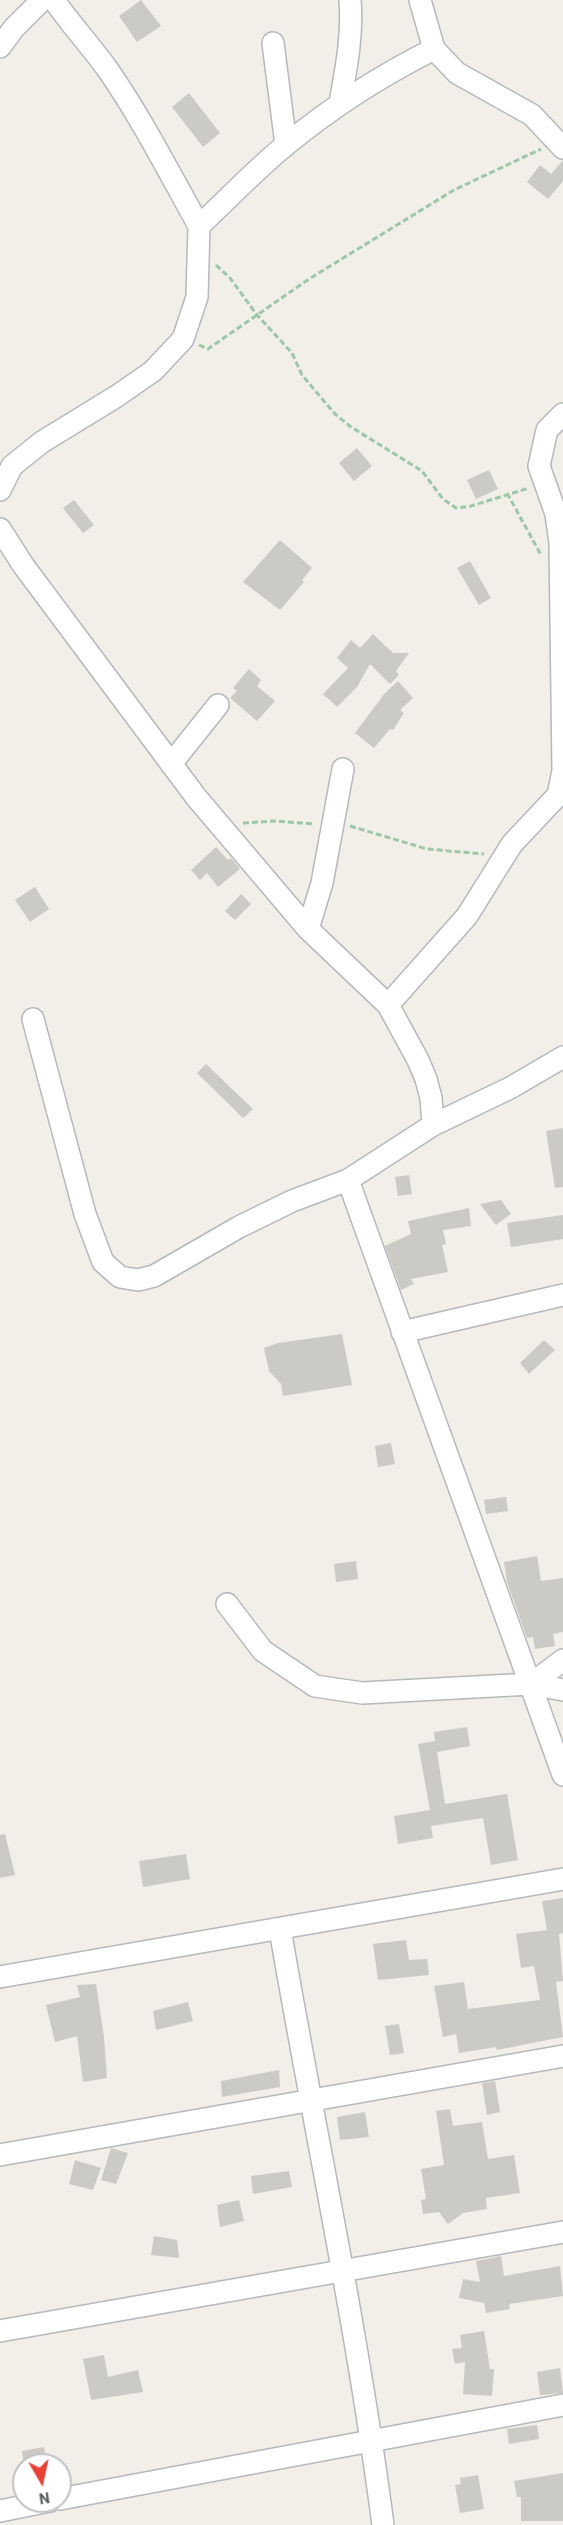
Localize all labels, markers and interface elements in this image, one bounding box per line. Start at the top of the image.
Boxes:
north arrow [12,2453,72,2513]
text: N [38,2489,51,2510]

